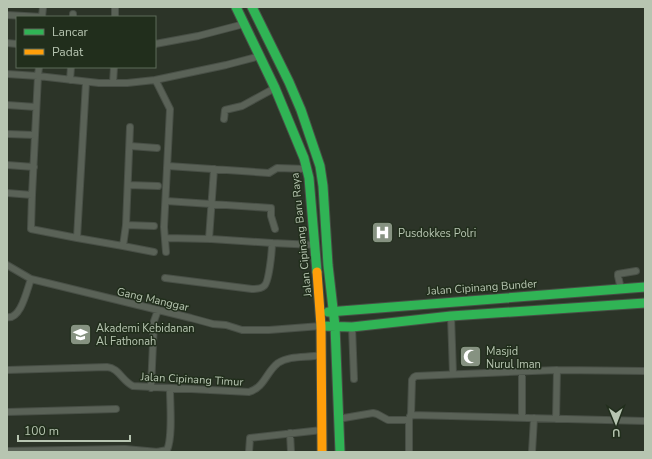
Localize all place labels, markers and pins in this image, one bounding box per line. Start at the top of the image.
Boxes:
hospital icon: Pusdokkes Polri [369,220,395,246]
place label: Pusdokkes Polri [398,226,476,241]
school or university icon: Akademi Kebidanan Al Fathonah [67,321,93,347]
place label: Akademi Kebidanan Al Fathonah [96,321,195,349]
mosque icon: Masjid Nurul Iman [458,344,484,370]
place label: Masjid Nurul Iman [486,344,541,372]

